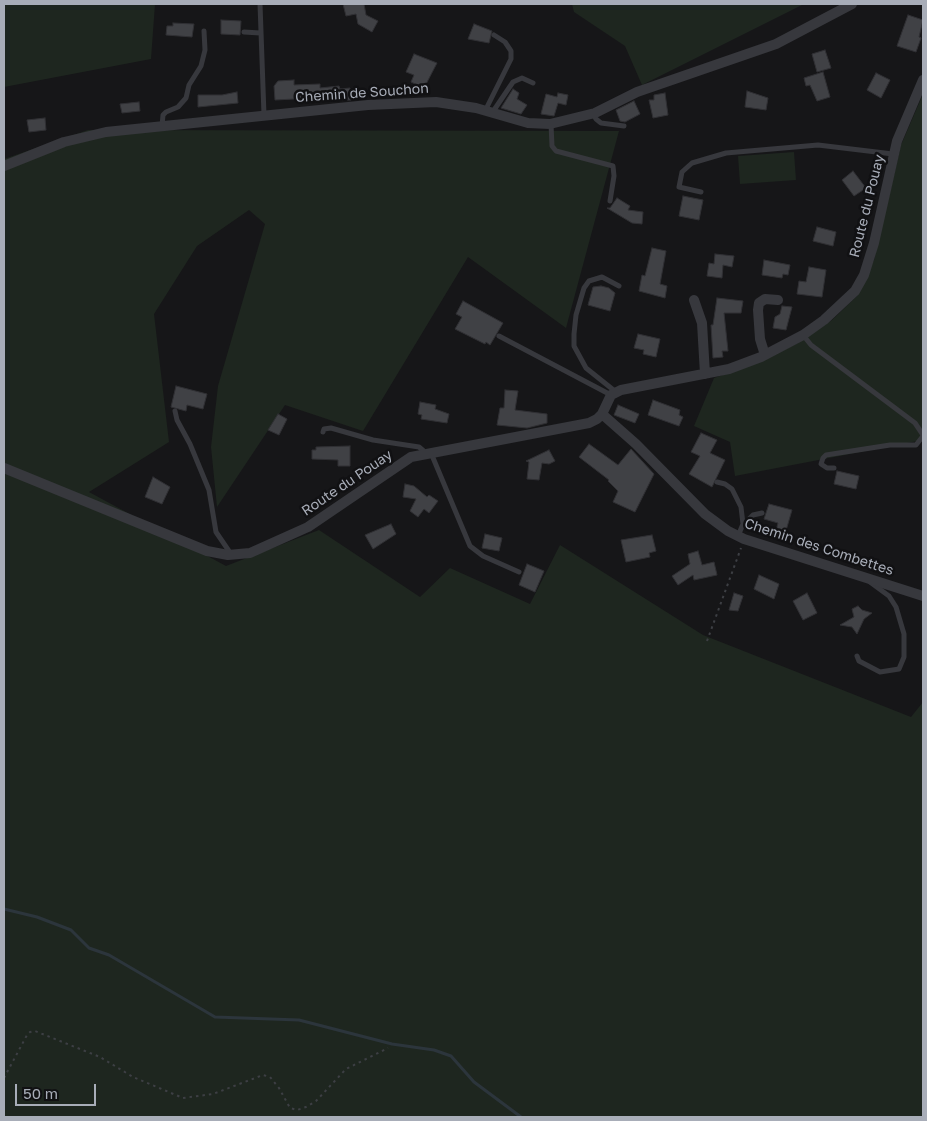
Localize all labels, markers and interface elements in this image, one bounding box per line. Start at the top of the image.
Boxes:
street label: Chemin de Souchon [295,80,429,106]
street label: Route du Pouay [846,153,888,259]
street label: Route du Pouay [299,447,395,519]
street label: Chemin des Combettes [742,515,896,579]
scale bar [18,1074,99,1106]
text: 50 m [23,1084,58,1102]

